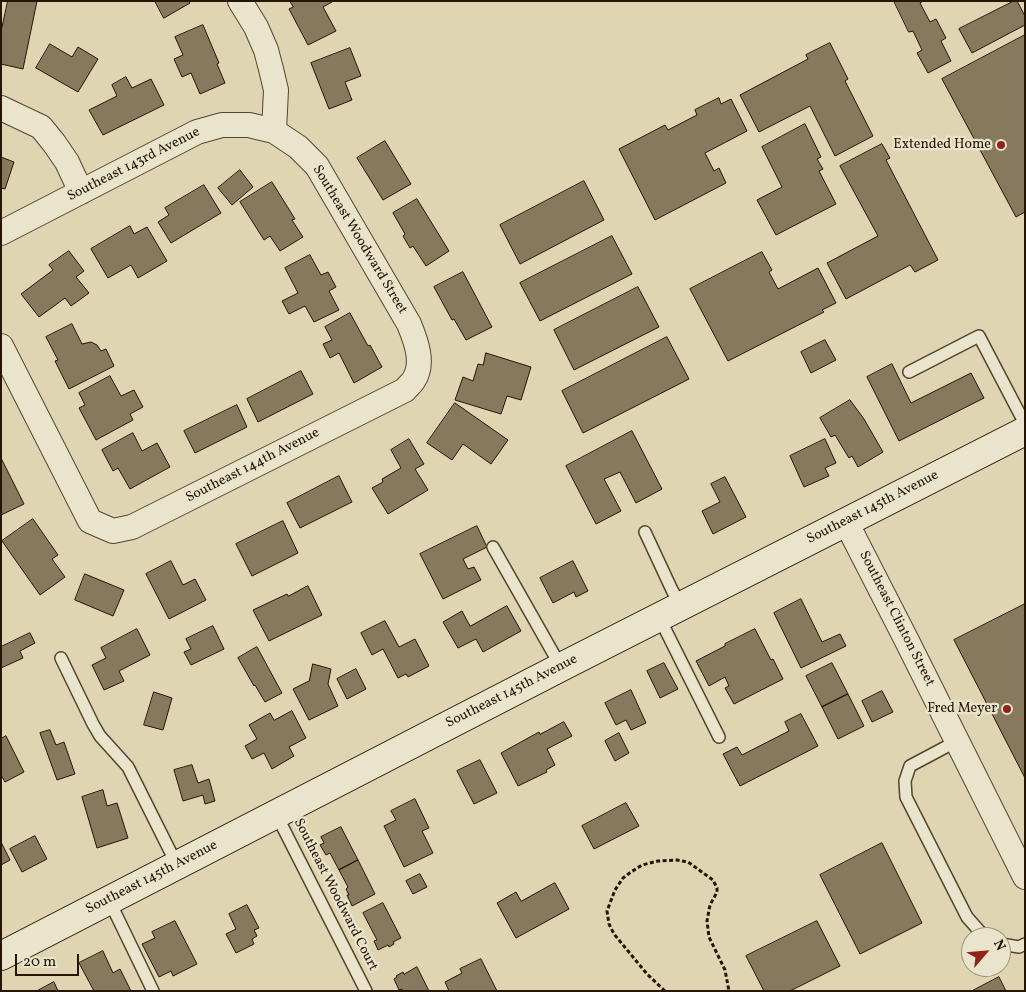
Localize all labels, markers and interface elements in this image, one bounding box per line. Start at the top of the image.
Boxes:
street label: Southeast 143rd Avenue [65,124,203,206]
place label: Extended Home [893,137,991,153]
marker: Extended Home [995,139,1007,151]
street label: Southeast Woodward Street [308,163,410,317]
street label: Southeast 144th Avenue [183,425,323,507]
street label: Southeast 145th Avenue [804,467,942,549]
street label: Southeast Clinton Street [855,549,937,689]
street label: Southeast 145th Avenue [443,651,581,733]
place label: Fred Meyer [927,701,997,717]
marker: Fred Meyer [1001,703,1013,715]
street label: Southeast Woodward Court [289,816,381,974]
street label: Southeast 145th Avenue [83,837,221,919]
north arrow [961,927,1011,977]
text: N [988,937,1010,954]
scale bar [18,944,81,976]
text: 20 m [23,952,56,973]

